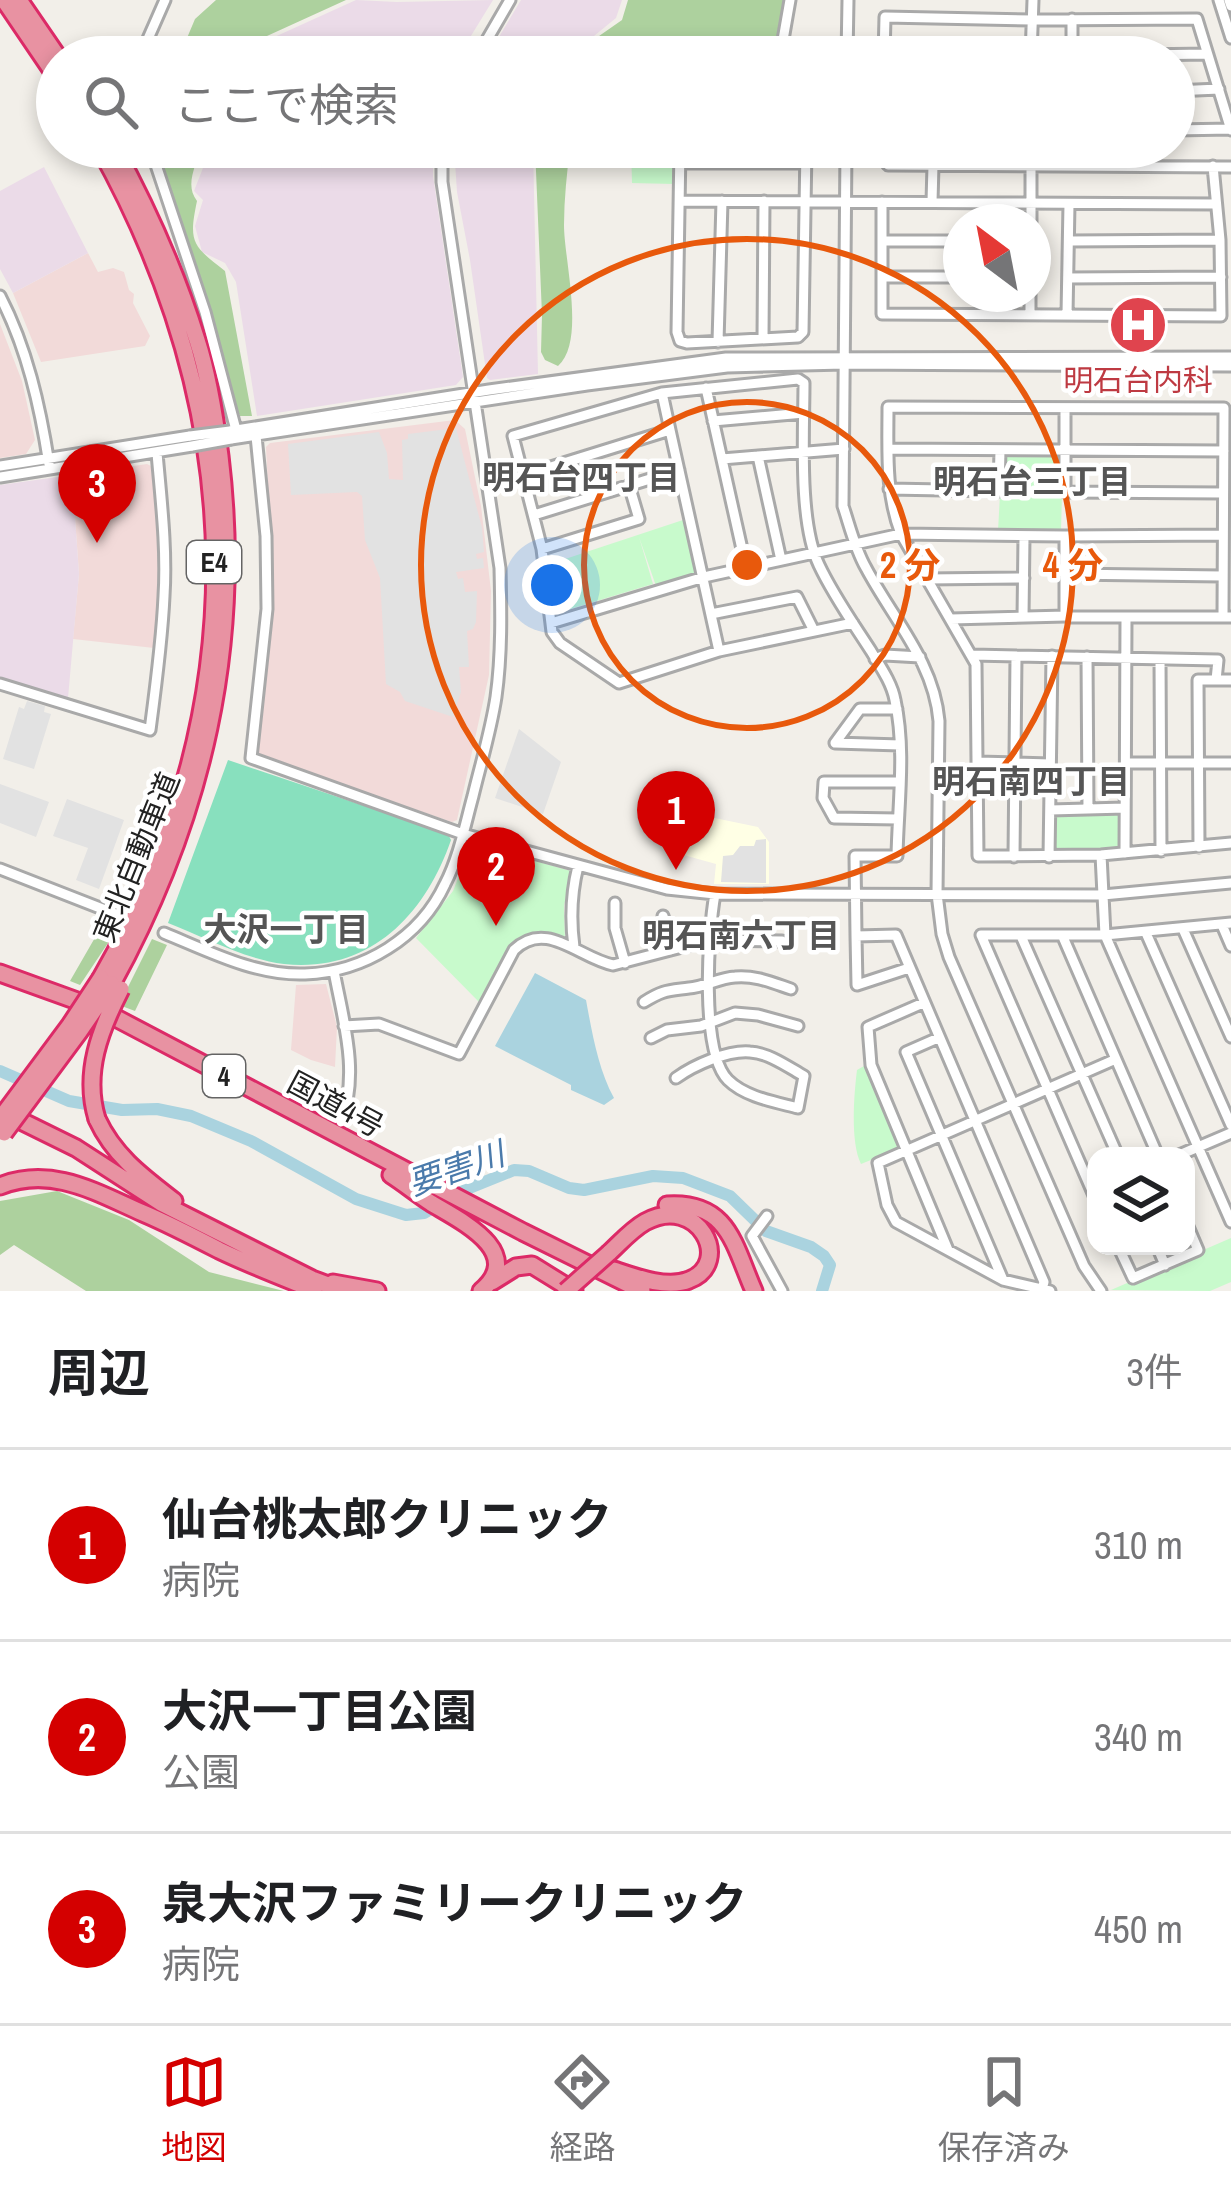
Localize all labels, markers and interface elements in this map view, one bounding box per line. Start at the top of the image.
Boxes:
search box [36,36,1195,168]
icon: search [78,69,144,135]
text: ここで検索 [174,74,399,135]
north arrow [943,204,1051,312]
hospital icon: 明石台内科 [1107,294,1169,356]
place label: 明石台内科 [1063,360,1213,400]
pin: 3 [58,444,136,543]
district label: 明石台四丁目 [482,455,680,499]
district label: 明石台三丁目 [933,459,1131,503]
road number: E4 [187,541,241,583]
text: 2 分 [880,541,940,589]
text: 4 分 [1043,541,1103,589]
centre of rings [726,544,768,586]
your location [522,555,582,615]
district label: 明石南四丁目 [932,759,1130,803]
street label: 東北自動車道 [84,766,188,948]
pin: 1 [637,771,715,870]
pin: 2 [457,827,535,926]
district label: 大沢一丁目 [204,907,369,951]
district label: 明石南六丁目 [642,913,840,957]
road number: 4 [203,1055,245,1097]
street label: 国道4号 [281,1062,391,1146]
water label: 要害川 [402,1130,513,1205]
map controls [1087,1147,1195,1255]
button: layers [1087,1147,1195,1255]
text: 周辺 [48,1338,150,1407]
text: 3件 [1126,1346,1183,1398]
text: 仙台桃太郎クリニック [162,1488,612,1549]
text: 1 [78,1519,96,1571]
text: 310 m [1094,1519,1183,1571]
text: 病院 [162,1554,240,1606]
text: 大沢一丁目公園 [162,1680,477,1741]
text: 2 [78,1711,96,1763]
text: 340 m [1094,1711,1183,1763]
text: 公園 [162,1746,240,1798]
text: 泉大沢ファミリークリニック [162,1872,747,1933]
text: 3 [78,1903,96,1955]
text: 450 m [1094,1903,1183,1955]
text: 病院 [162,1938,240,1990]
tab: 地図 [161,2049,227,2169]
tab: 経路 [549,2049,615,2169]
tab: 保存済み [938,2049,1070,2169]

